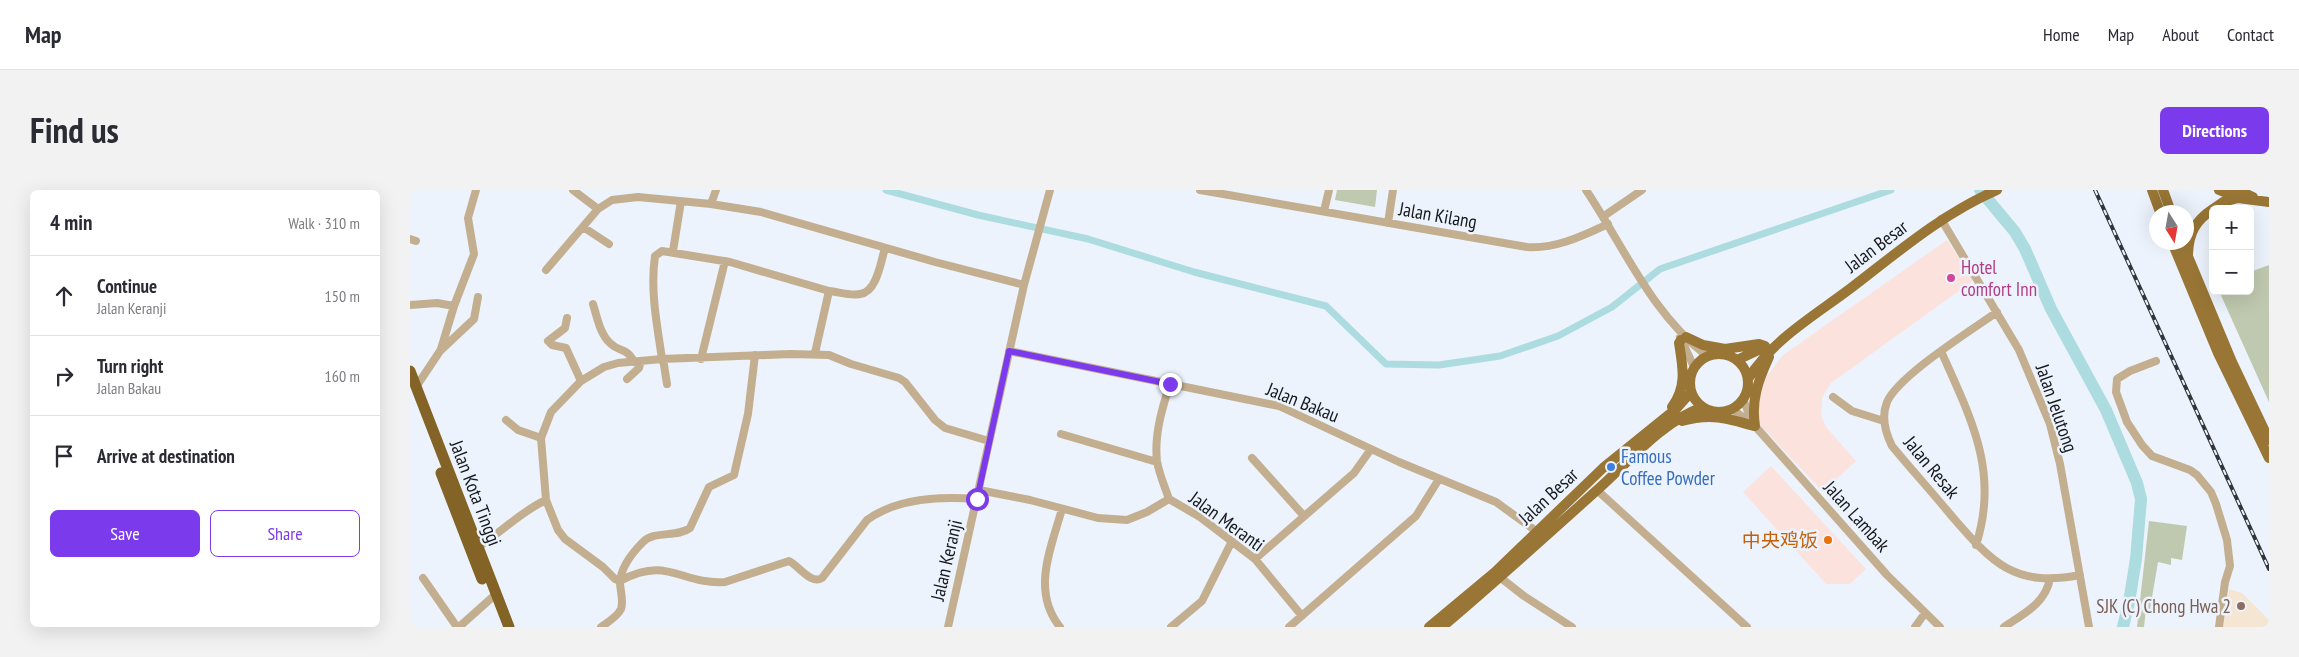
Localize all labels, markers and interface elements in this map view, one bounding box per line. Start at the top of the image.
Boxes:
text: Map [25,19,62,50]
text: Home [2043,23,2080,46]
text: Map [2108,23,2134,46]
text: About [2162,23,2199,46]
text: Contact [2227,23,2274,46]
text: Find us [30,107,119,153]
button: Directions [2160,107,2269,154]
street label: Jalan Kilang [1396,196,1479,234]
north arrow [2149,205,2194,250]
map controls [2209,205,2254,295]
button: + [2209,205,2254,250]
text: 4 min [50,209,92,236]
text: Walk · 310 m [288,213,360,233]
street label: Jalan Besar [1839,214,1913,278]
button: − [2209,250,2254,295]
place label: Hotel comfort Inn [1961,255,2037,301]
marker: Hotel comfort Inn [1945,272,1957,284]
text: Continue [97,274,157,298]
icon: ahead [50,282,78,310]
text: 150 m [325,286,360,306]
text: Jalan Keranji [97,298,166,318]
text: Turn right [97,354,163,378]
street label: Jalan Jelutong [2030,360,2083,455]
icon: right [50,362,78,390]
text: 160 m [325,366,360,386]
route end [1159,373,1182,396]
street label: Jalan Bakau [1262,376,1343,427]
text: Jalan Bakau [97,378,161,398]
street label: Jalan Resak [1898,430,1965,504]
street label: Jalan Kota Tinggi [445,436,507,549]
icon: arrive [50,442,78,470]
text: Arrive at destination [97,444,235,468]
place label: Famous Coffee Powder [1621,444,1716,490]
marker: Famous Coffee Powder [1605,461,1617,473]
street label: Jalan Besar [1513,462,1583,530]
street label: Jalan Lambak [1818,475,1896,557]
street label: Jalan Meranti [1184,485,1269,556]
route start [966,488,989,511]
button: Save [50,510,200,557]
button: Share [210,510,360,557]
street label: Jalan Keranji [925,517,967,604]
place label: 中央鸡饭 [1742,528,1818,552]
marker: 中央鸡饭 [1822,534,1834,546]
place label: SJK (C) Chong Hwa 2 [2096,594,2231,618]
marker: SJK (C) Chong Hwa 2 [2235,600,2247,612]

